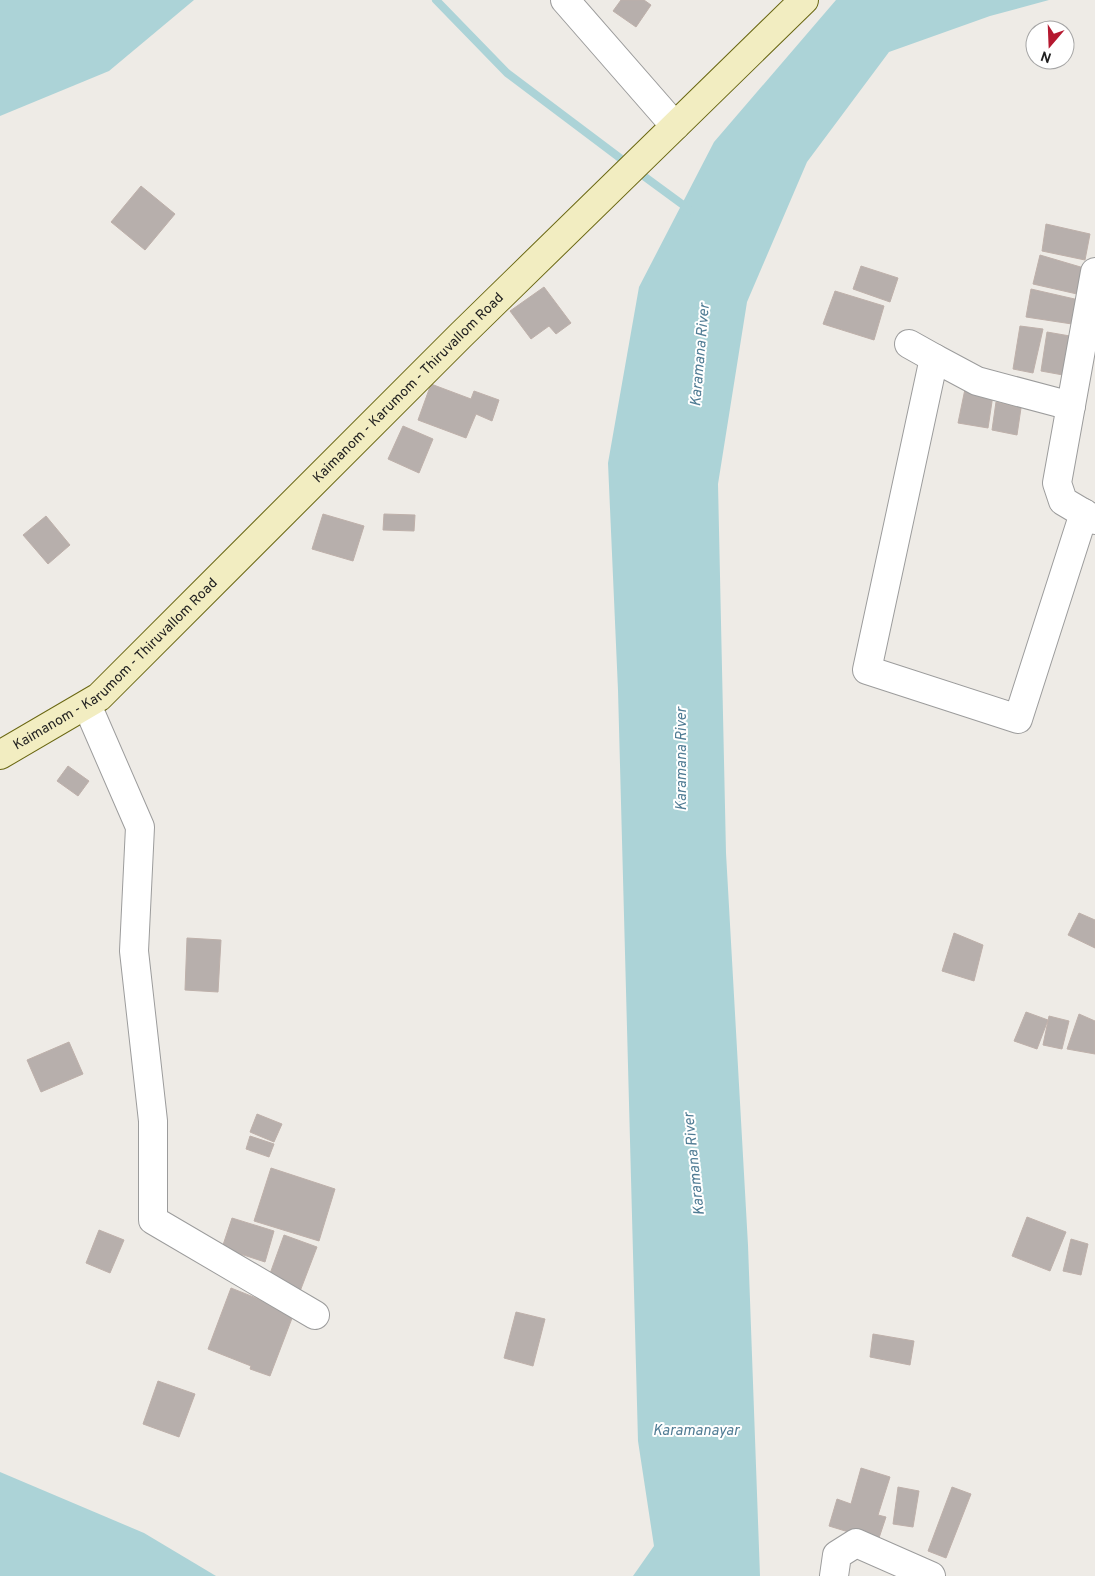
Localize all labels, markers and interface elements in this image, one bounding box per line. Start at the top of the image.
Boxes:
north arrow [1025,20,1075,70]
text: N [1039,46,1054,66]
street label: Kaimanom - Karumom - Thiruvallom Road [309,289,507,487]
water label: Karamana River [687,301,715,407]
street label: Kaimanom - Karumom - Thiruvallom Road [10,575,221,754]
water label: Karamana River [673,706,692,811]
water label: Karamana River [680,1110,710,1216]
water label: Karamanayar [653,1422,741,1441]

